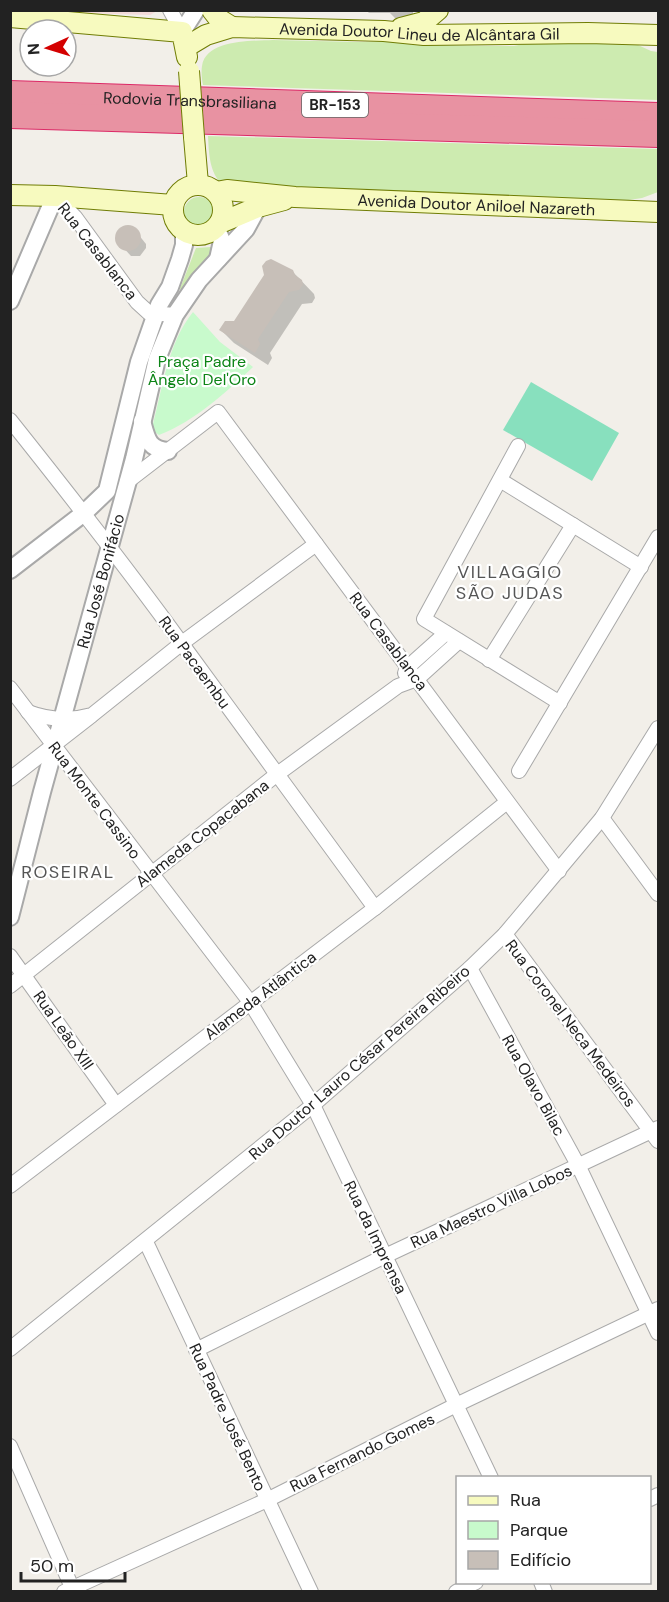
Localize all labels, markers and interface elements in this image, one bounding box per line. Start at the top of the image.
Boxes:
north arrow [18,18,78,78]
street label: Avenida Doutor Lineu de Alcântara Gil [279,18,560,46]
text: N [23,42,44,56]
street label: Rodovia Transbrasiliana [103,87,277,114]
road number: BR-153 [302,93,368,117]
street label: Avenida Doutor Aniloel Nazareth [357,190,596,220]
street label: Rua Casablanca [53,198,142,304]
park label: Praça Padre Ângelo Del'Oro [148,351,256,390]
street label: Rua José Bonifácio [72,511,129,651]
district label: VILLAGGIO SÃO JUDAS [456,560,564,605]
street label: Rua Casablanca [345,588,432,695]
street label: Rua Pacaembu [154,612,235,713]
street label: Rua Monte Cassino [44,737,146,863]
street label: Alameda Copacabana [131,775,273,892]
district label: ROSEIRAL [21,860,115,884]
street label: Rua Coronel Neca Medeiros [501,935,641,1111]
street label: Alameda Atlântica [200,946,320,1044]
street label: Rua Doutor Lauro César Pereira Ribeiro [244,960,474,1164]
street label: Rua Leão XIII [29,987,99,1074]
street label: Rua Olavo Bilac [497,1031,570,1140]
street label: Rua Maestro Villa Lobos [407,1160,575,1253]
street label: Rua da Imprensa [339,1177,412,1297]
street label: Rua Padre José Bento [184,1340,271,1494]
street label: Rua Fernando Gomes [286,1408,438,1497]
legend [456,1476,651,1584]
text: Rua [510,1488,541,1512]
text: Parque [510,1518,568,1542]
scale bar [21,1545,124,1583]
text: Edifício [510,1548,571,1572]
text: 50 m [30,1554,74,1578]

